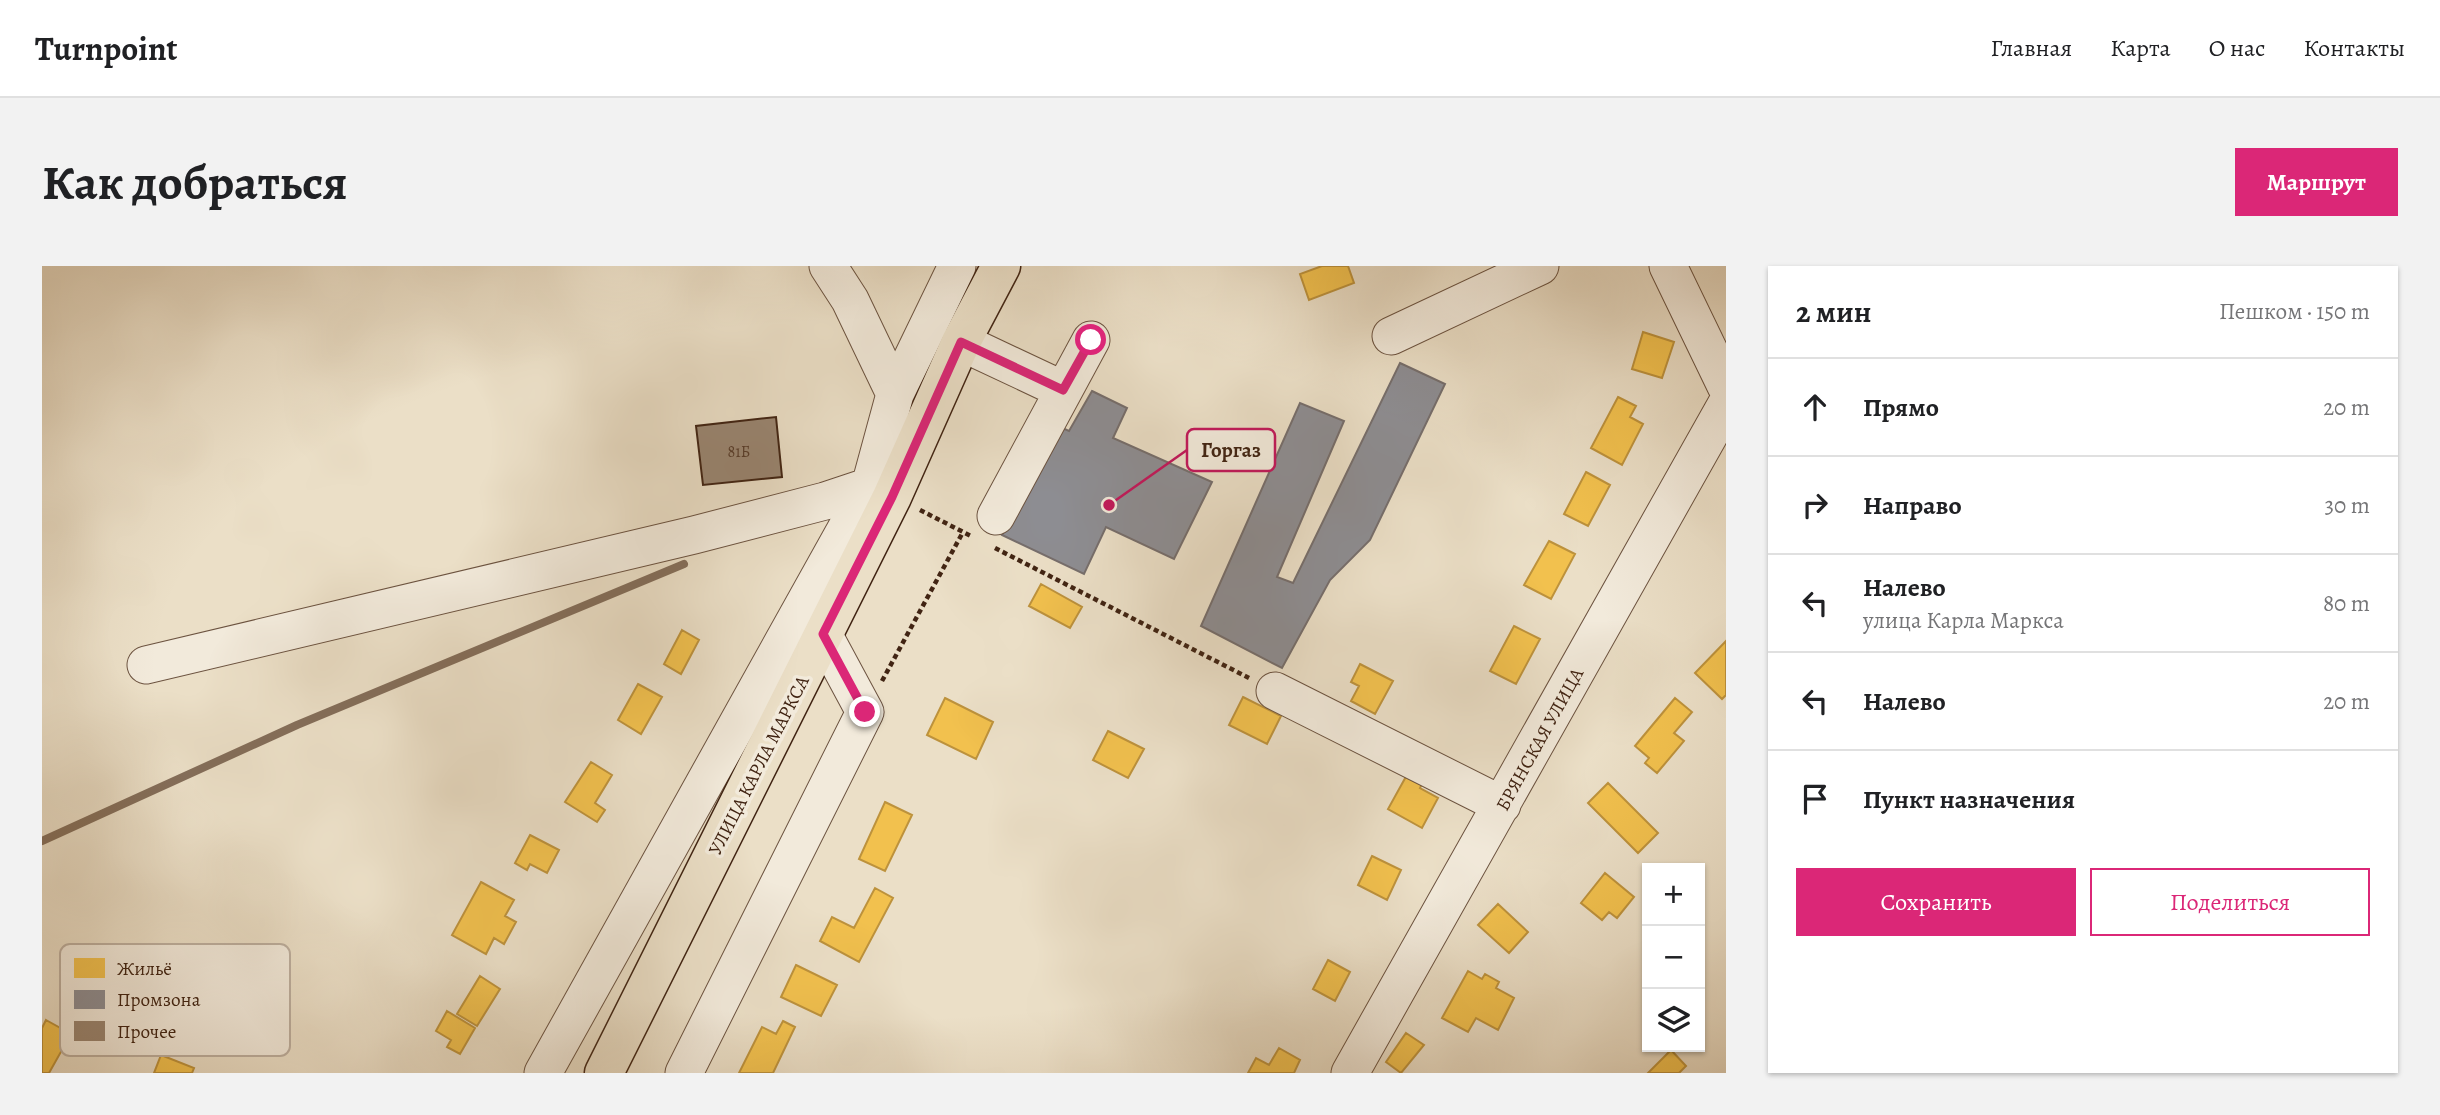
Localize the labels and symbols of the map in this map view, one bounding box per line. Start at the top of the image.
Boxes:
route start [1075,324,1106,355]
callout: Горгаз [1187,429,1275,471]
text: Горгаз [1201,436,1261,464]
house number: 81Б [728,441,750,463]
street label: БРЯНСКАЯ УЛИЦА [1490,663,1590,816]
street label: УЛИЦА КАРЛА МАРКСА [702,670,816,860]
route end [849,696,880,727]
legend [60,944,290,1056]
text: Жильё [117,956,172,982]
text: Промзона [117,987,201,1013]
text: Прочее [117,1019,177,1045]

